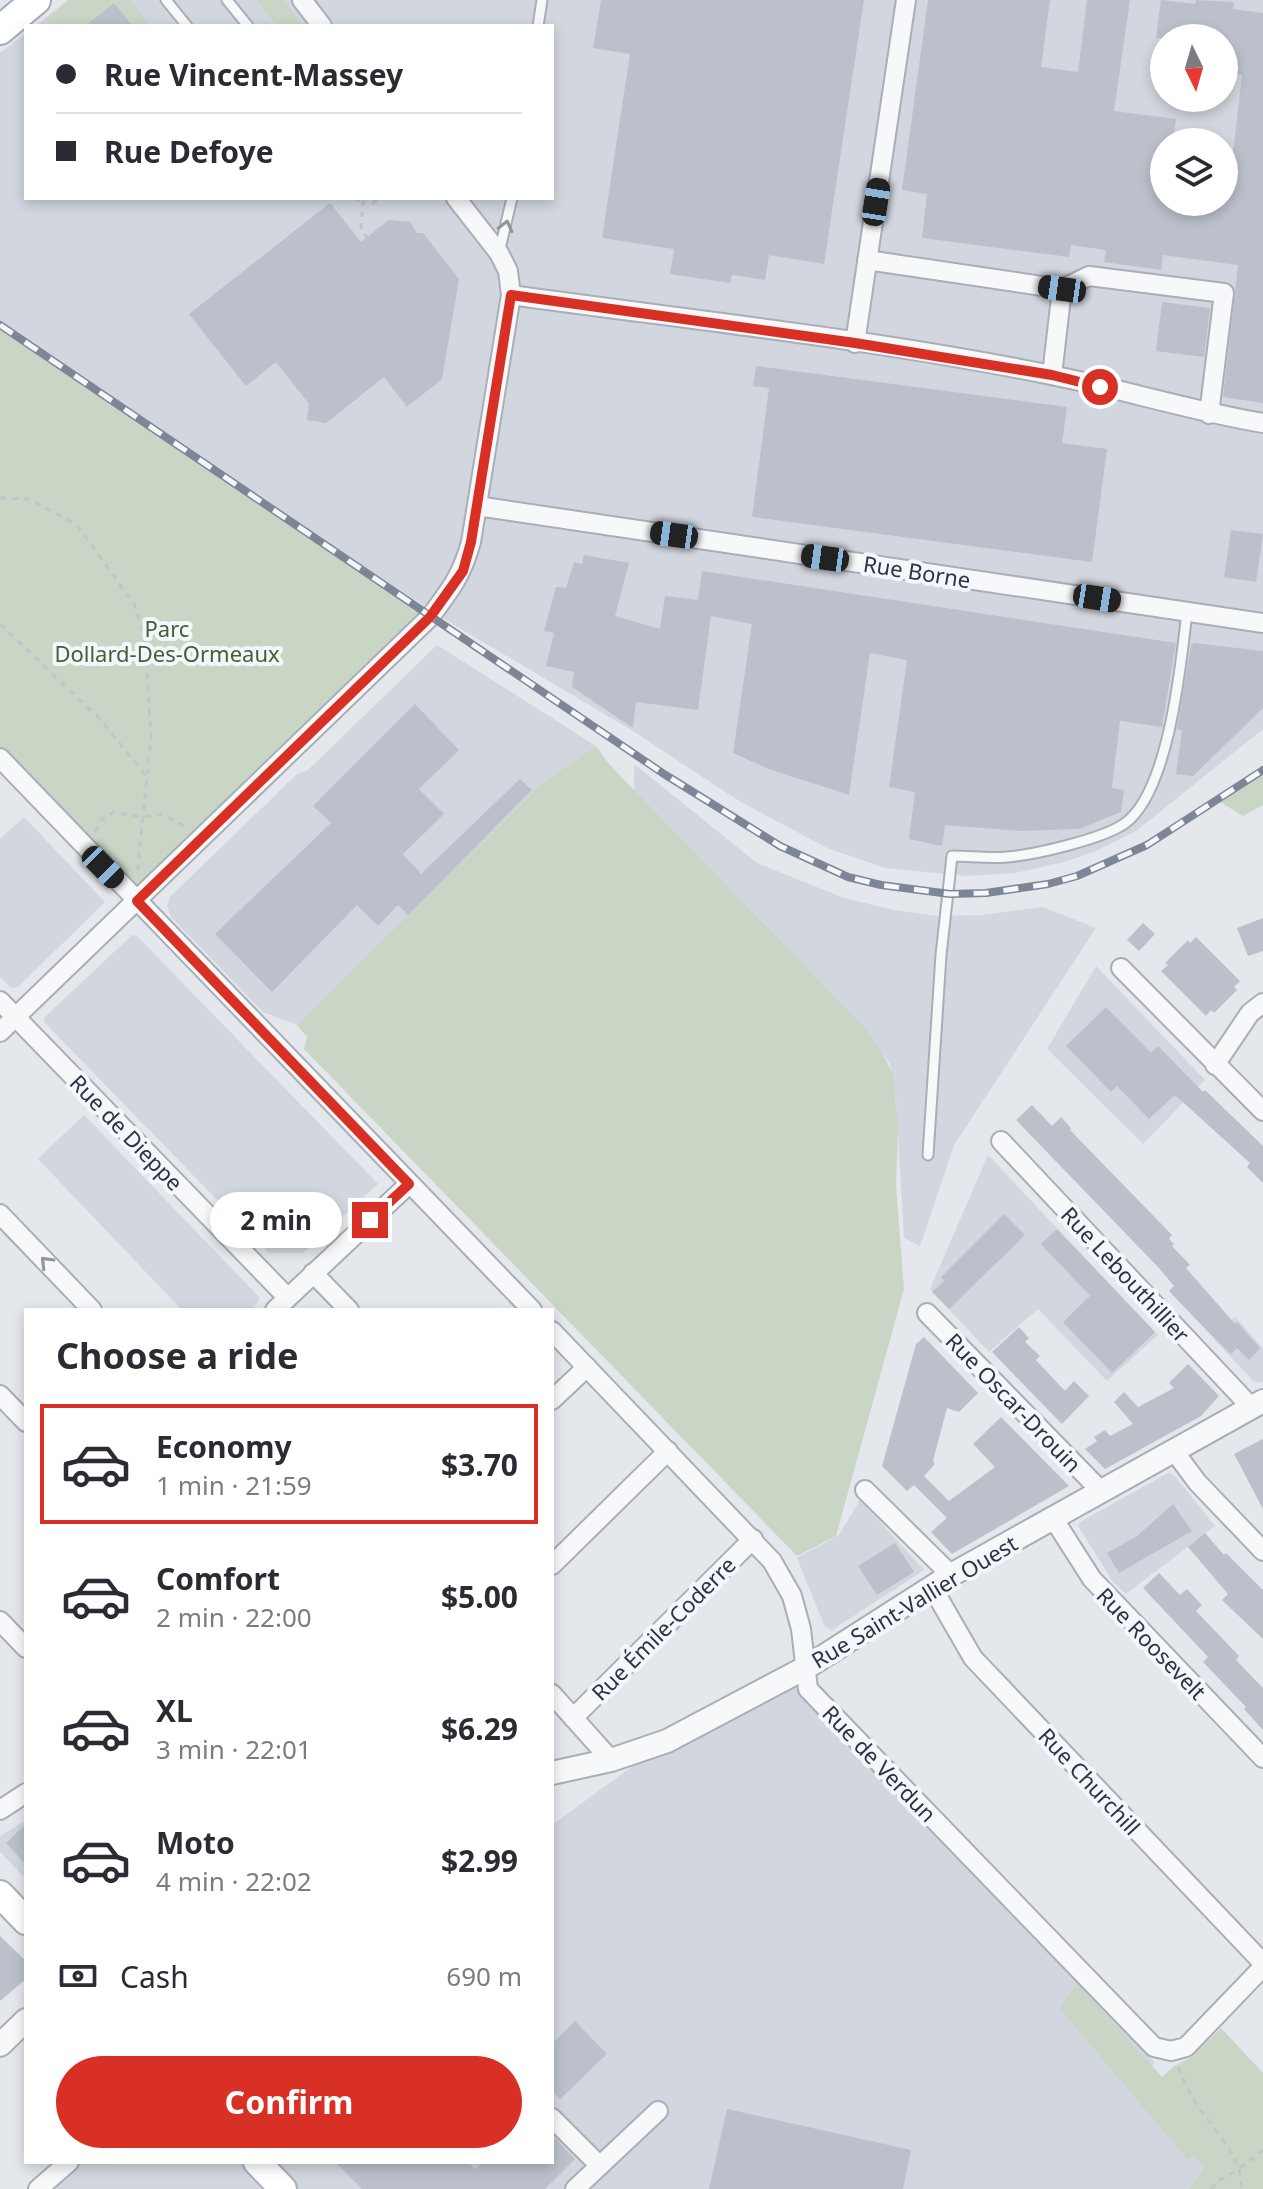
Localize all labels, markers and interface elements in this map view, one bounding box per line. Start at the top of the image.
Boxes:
north arrow [1150,24,1238,112]
map controls [1150,24,1238,216]
text: Rue Vincent-Massey [104,54,403,95]
button: layers [1150,128,1238,216]
text: Rue Defoye [104,131,274,172]
car [860,176,892,228]
one-way arrow [496,219,513,233]
car [1037,274,1087,304]
route start [1082,369,1118,405]
car [649,520,699,550]
car [800,543,850,573]
street label: Rue Borne [861,548,973,594]
car [1071,582,1123,614]
park label: Parc Dollard-Des-Ormeaux [54,613,280,668]
car [78,842,128,892]
street label: Rue de Dieppe [64,1067,190,1197]
callout: 2 min [210,1192,342,1248]
street label: Rue Lebouthillier [1055,1200,1197,1348]
text: 2 min [240,1202,312,1238]
route end [352,1202,388,1238]
one-way arrow [41,1257,55,1271]
street label: Rue Oscar-Drouin [940,1326,1088,1478]
text: Choose a ride [56,1331,298,1380]
text: Economy [156,1426,292,1467]
icon: car [60,1428,132,1500]
text: $3.70 [441,1444,518,1485]
text: 1 min · 21:59 [156,1467,312,1503]
street label: Rue Saint-Vallier Ouest [805,1528,1023,1674]
street label: Rue Émile-Coderre [584,1549,742,1707]
text: Comfort [156,1558,280,1599]
icon: car [60,1560,132,1632]
text: $5.00 [441,1576,518,1617]
street label: Rue Roosevelt [1091,1580,1213,1706]
text: 2 min · 22:00 [156,1599,312,1635]
text: XL [156,1690,193,1731]
icon: car [60,1692,132,1764]
street label: Rue de Verdun [817,1698,943,1828]
text: $6.29 [441,1708,518,1749]
street label: Rue Churchill [1033,1721,1147,1841]
text: 3 min · 22:01 [156,1731,312,1767]
text: Moto [156,1822,235,1863]
icon: car [60,1824,132,1896]
text: $2.99 [441,1840,518,1881]
text: 4 min · 22:02 [156,1863,312,1899]
icon: cash [56,1954,100,1998]
text: Cash [120,1956,189,1997]
text: 690 m [446,1958,522,1994]
button: Confirm [56,2056,522,2148]

